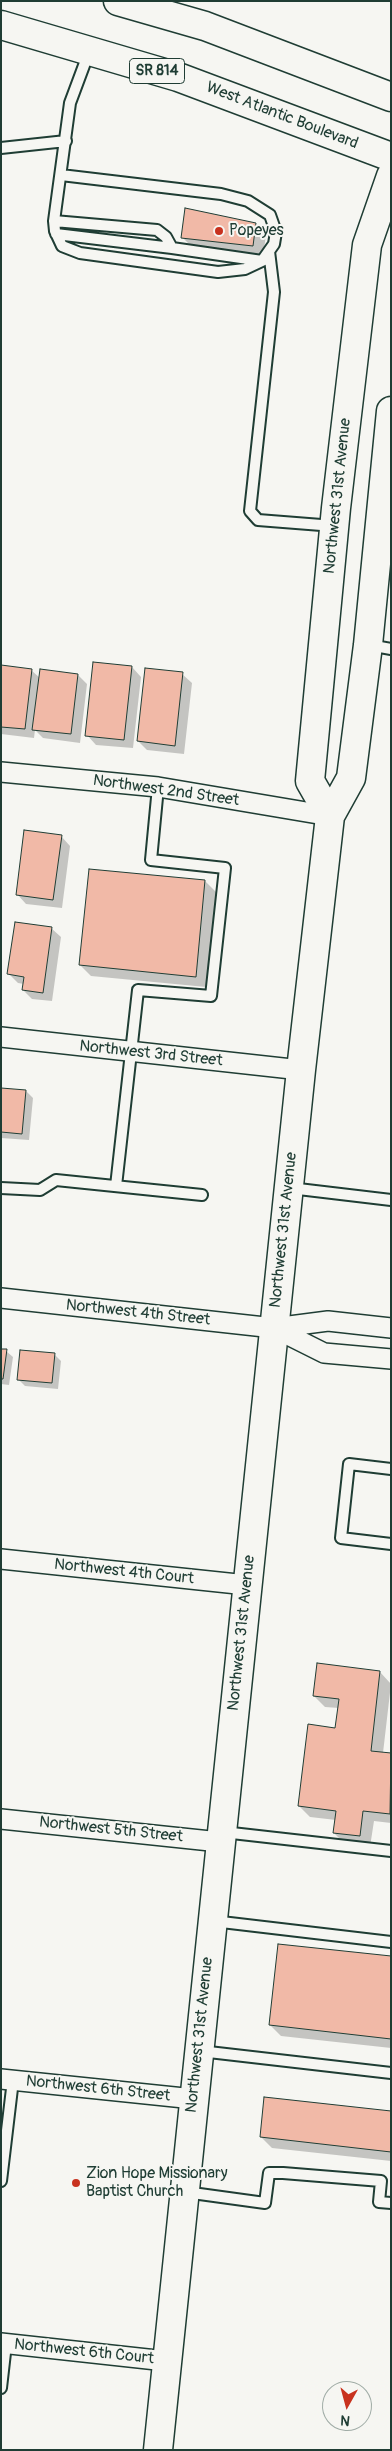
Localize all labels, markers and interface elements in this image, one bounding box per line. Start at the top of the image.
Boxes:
road number: SR 814 [130,58,184,84]
street label: West Atlantic Boulevard [203,78,361,154]
place label: Popeyes [229,221,284,241]
marker: Popeyes [213,225,225,237]
street label: Northwest 31st Avenue [320,417,356,575]
street label: Northwest 2nd Street [92,771,240,811]
street label: Northwest 3rd Street [78,1037,224,1071]
street label: Northwest 31st Avenue [266,1151,302,1309]
street label: Northwest 4th Street [65,1296,211,1330]
street label: Northwest 31st Avenue [224,1554,260,1712]
street label: Northwest 4th Court [53,1555,195,1589]
street label: Northwest 5th Street [38,1813,184,1847]
street label: Northwest 31st Avenue [182,1956,218,2114]
street label: Northwest 6th Street [25,2072,171,2106]
place label: Zion Hope Missionary Baptist Church [86,2164,228,2202]
marker: Zion Hope Missionary Baptist Church [70,2177,82,2189]
street label: Northwest 6th Court [13,2335,155,2369]
north arrow [322,2381,372,2431]
text: N [339,2411,351,2429]

